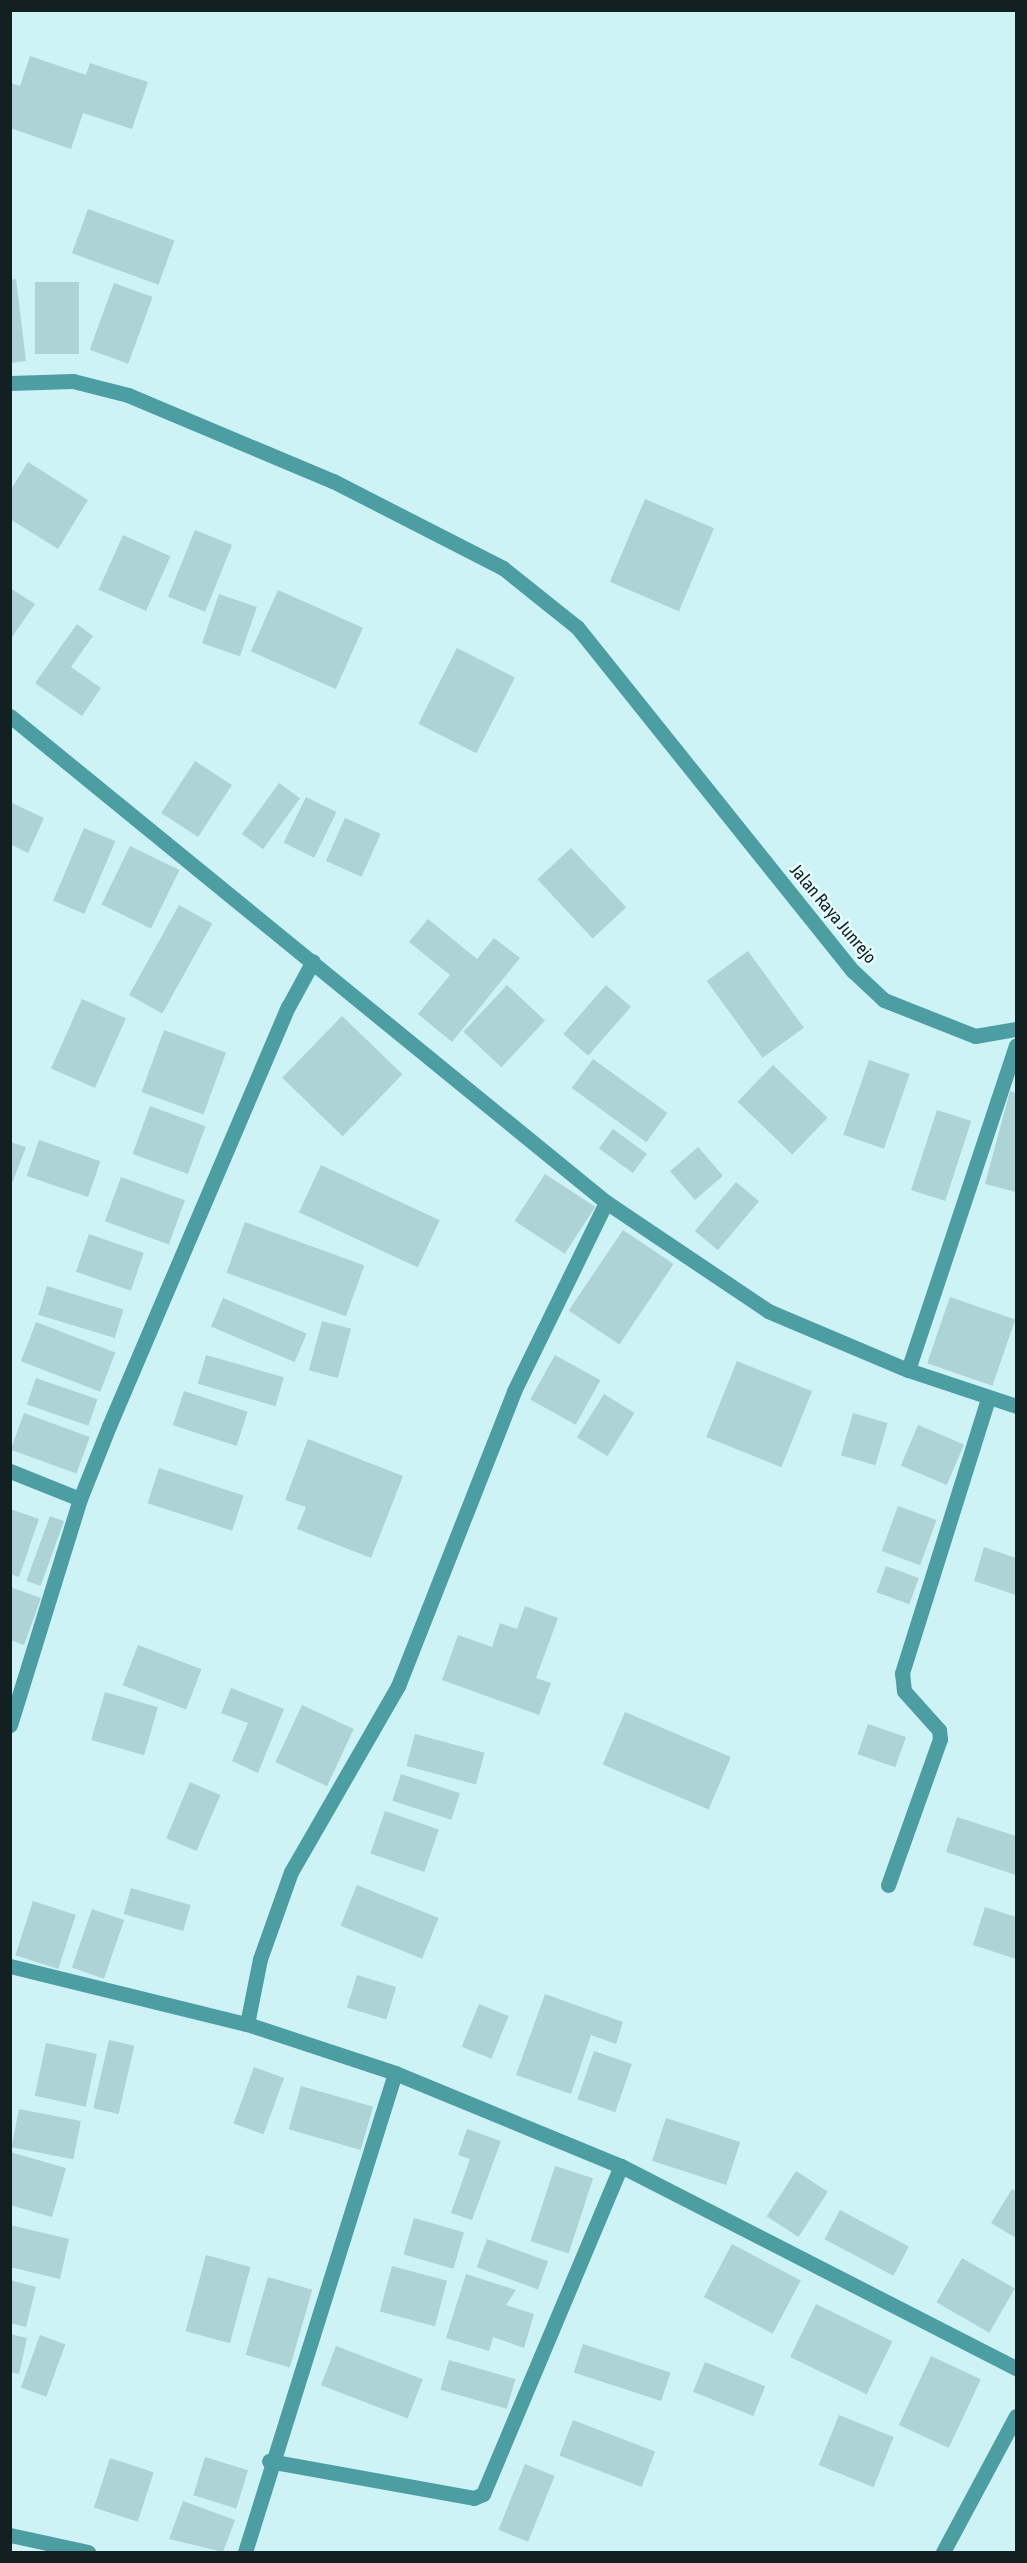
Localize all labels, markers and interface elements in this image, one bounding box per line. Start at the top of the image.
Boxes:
street label: Jalan Raya Junrejo [785,860,881,968]

